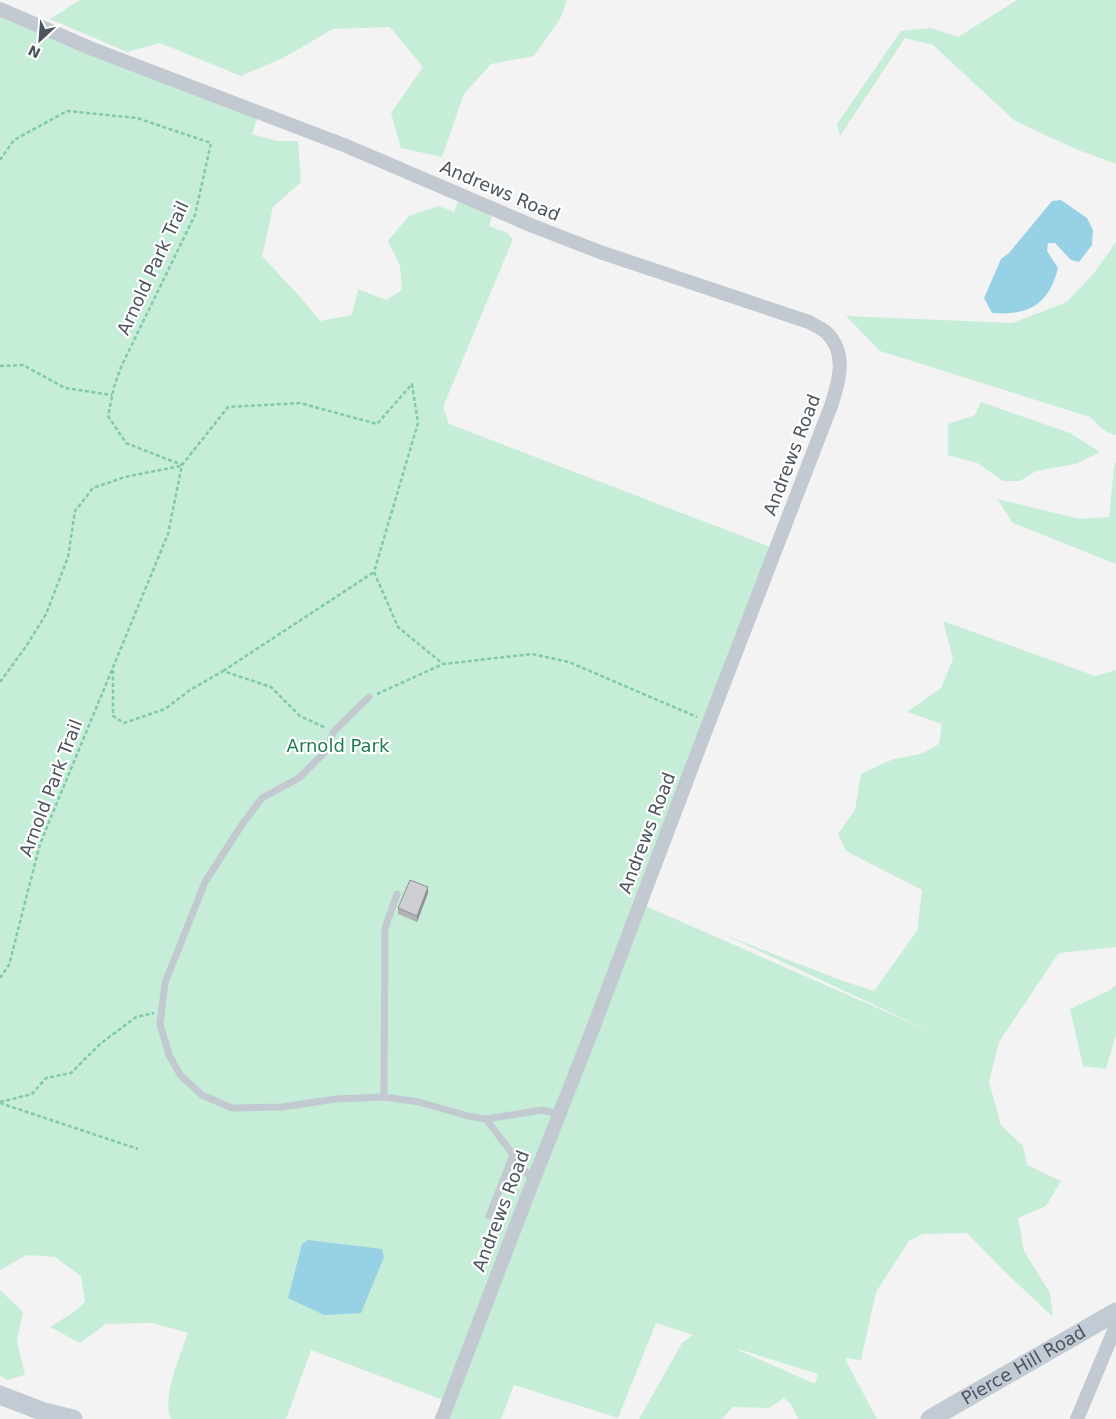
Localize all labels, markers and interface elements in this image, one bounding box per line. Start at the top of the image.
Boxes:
north arrow [15,15,65,65]
text: N [26,42,43,61]
street label: Andrews Road [437,156,563,225]
street label: Arnold Park Trail [112,197,193,338]
street label: Andrews Road [759,391,824,518]
street label: Arnold Park Trail [15,716,86,859]
park label: Arnold Park [287,735,390,756]
street label: Andrews Road [614,769,679,896]
street label: Andrews Road [468,1147,533,1274]
street label: Pierce Hill Road [958,1321,1089,1409]

